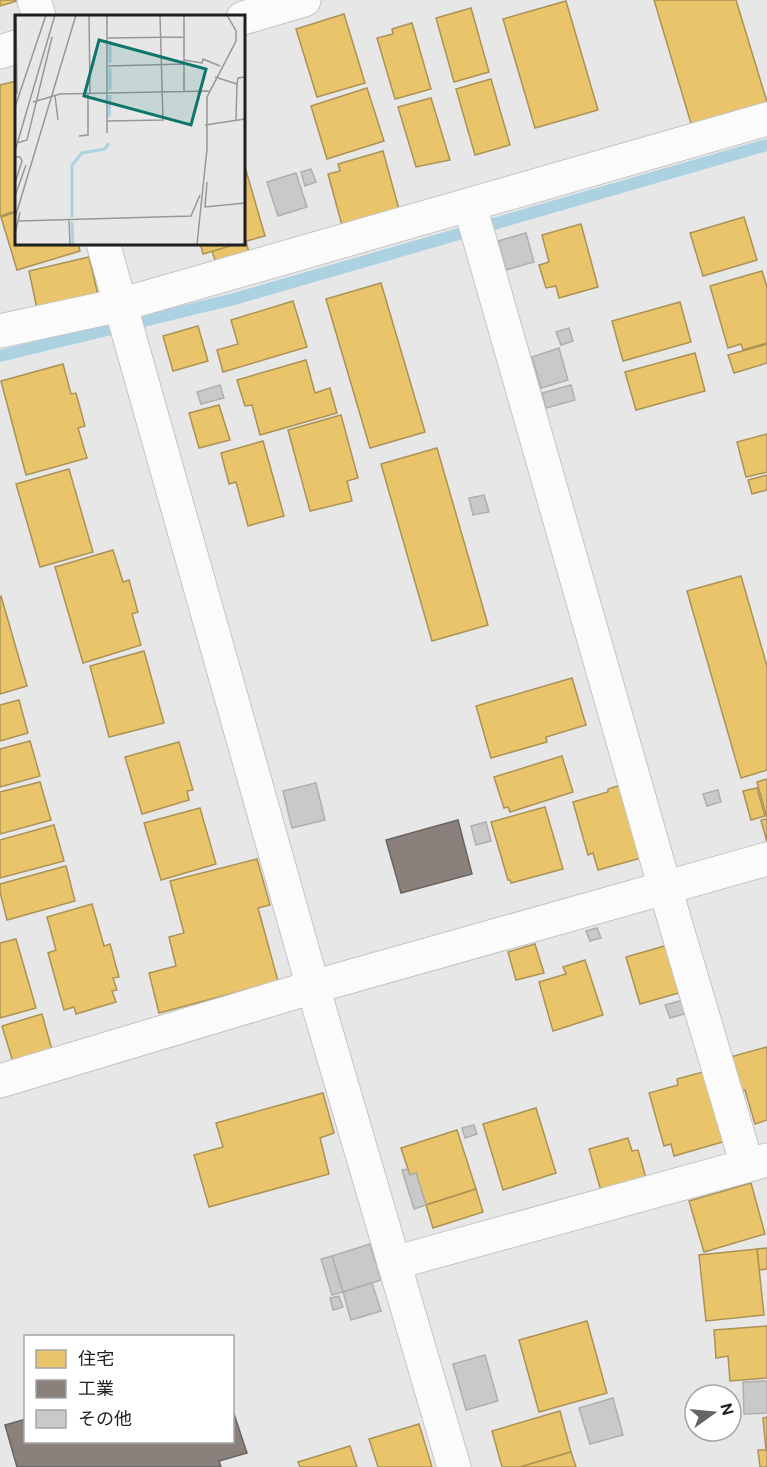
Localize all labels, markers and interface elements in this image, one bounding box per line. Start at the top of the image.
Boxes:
inset map [15,15,244,244]
legend [24,1335,234,1443]
text: 住宅 [78,1347,114,1371]
text: 工業 [78,1377,114,1401]
north arrow [683,1383,743,1443]
text: N [715,1401,739,1418]
text: その他 [78,1407,132,1431]

